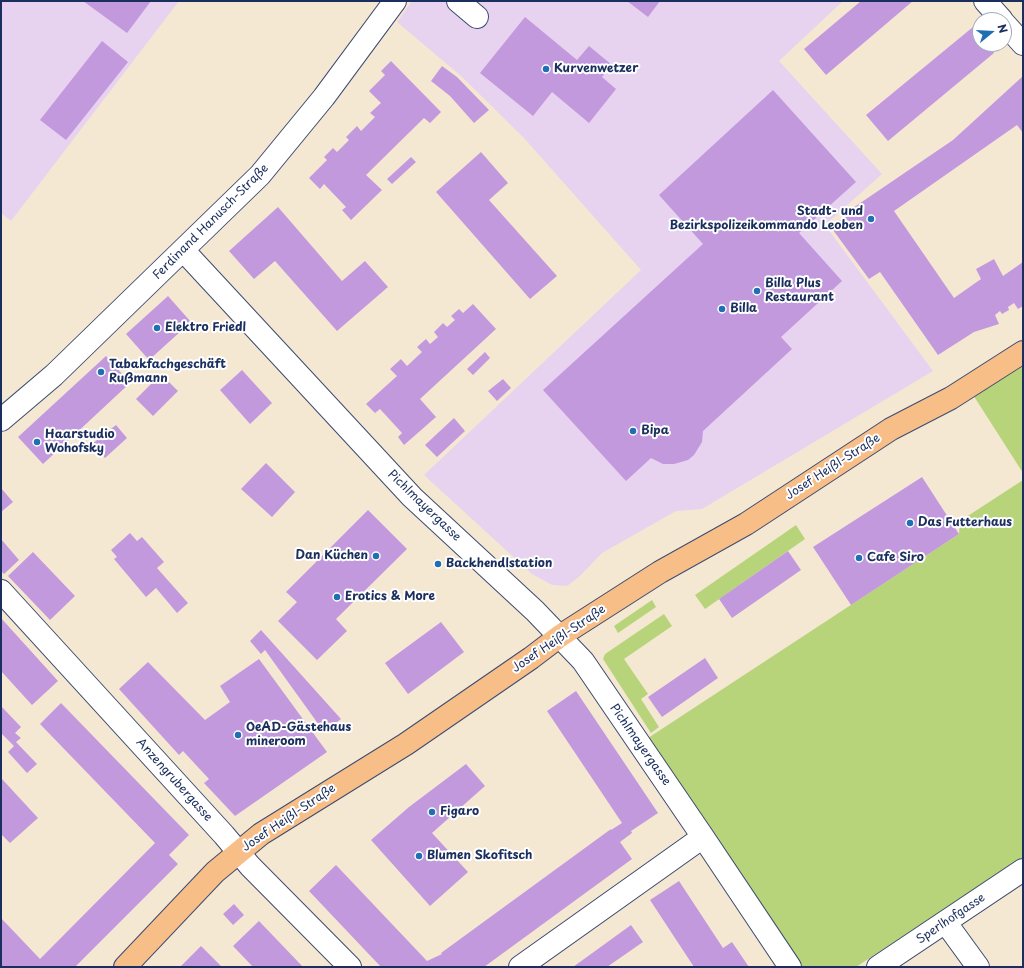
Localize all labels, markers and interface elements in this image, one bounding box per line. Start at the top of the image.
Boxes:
north arrow [972,12,1012,52]
text: N [994,22,1012,35]
place label: Kurvenwetzer [554,62,638,76]
marker: Kurvenwetzer [541,64,551,74]
street label: Ferdinand Hanusch-Straße [150,161,272,283]
place label: Stadt- und Bezirkspolizeikommando Leoben [670,205,863,233]
marker: Stadt- und Bezirkspolizeikommando Leoben [866,214,876,224]
place label: Billa Plus Restaurant [765,277,834,305]
marker: Billa Plus Restaurant [752,286,762,296]
place label: Billa [730,302,757,316]
marker: Billa [717,304,727,314]
place label: Elektro Friedl [165,321,246,335]
marker: Elektro Friedl [152,323,162,333]
place label: Tabakfachgeschäft Rußmann [109,358,226,386]
marker: Tabakfachgeschäft Rußmann [96,367,106,377]
place label: Bipa [641,424,669,438]
marker: Bipa [628,426,638,436]
place label: Haarstudio Wohofsky [45,428,115,456]
street label: Josef Heißl-Straße [783,431,883,503]
marker: Haarstudio Wohofsky [32,437,42,447]
street label: Pichlmayergasse [384,467,464,545]
place label: Das Futterhaus [918,516,1012,530]
marker: Das Futterhaus [905,518,915,528]
place label: Dan Küchen [295,549,368,563]
marker: Dan Küchen [371,551,381,561]
place label: Cafe Siro [867,551,924,565]
marker: Cafe Siro [854,553,864,563]
place label: Backhendlstation [446,557,552,571]
marker: Backhendlstation [433,559,443,569]
place label: Erotics & More [345,590,435,604]
marker: Erotics & More [332,592,342,602]
street label: Josef Heißl-Straße [509,602,609,676]
street label: Pichlmayergasse [607,701,673,789]
place label: OeAD-Gästehaus mineroom [246,721,351,749]
marker: OeAD-Gästehaus mineroom [233,730,243,740]
street label: Anzengrubergasse [133,736,215,824]
street label: Josef Heißl-Straße [239,781,339,855]
place label: Figaro [440,805,479,819]
marker: Figaro [427,807,437,817]
place label: Blumen Skofitsch [427,849,532,863]
marker: Blumen Skofitsch [414,851,424,861]
street label: Sperlhofgasse [914,891,988,947]

